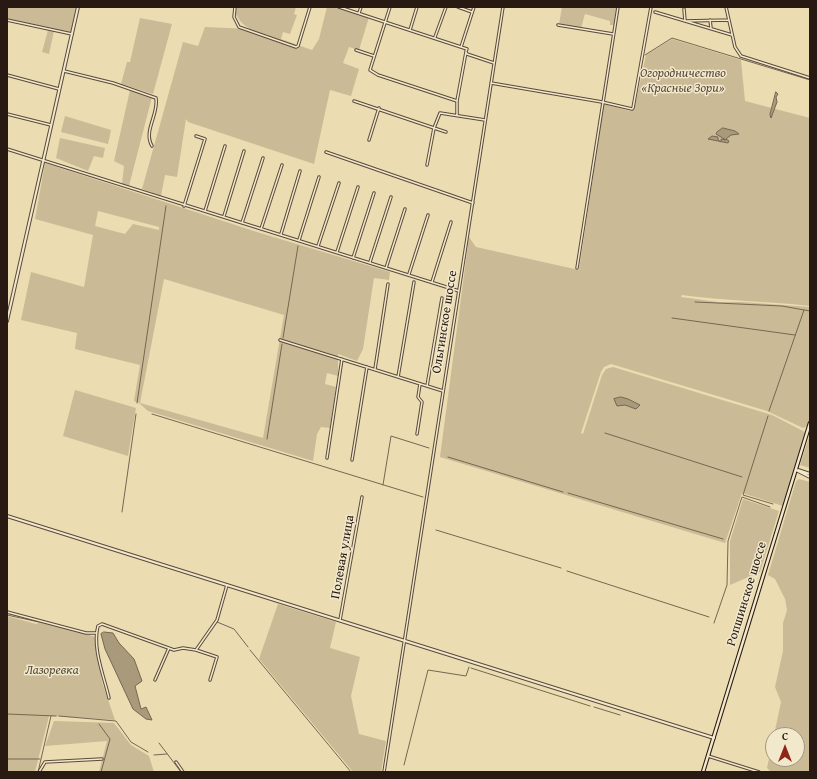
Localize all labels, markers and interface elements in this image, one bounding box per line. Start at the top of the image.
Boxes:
park label: Огородничество «Красные Зори» [640,66,726,97]
street label: Ольгинское шоссе [429,269,461,375]
street label: Полевая улица [328,514,358,600]
street label: Ропшинское шоссе [724,540,770,648]
park label: Лазоревка [25,663,79,679]
north arrow [765,727,805,767]
text: С [782,728,788,744]

